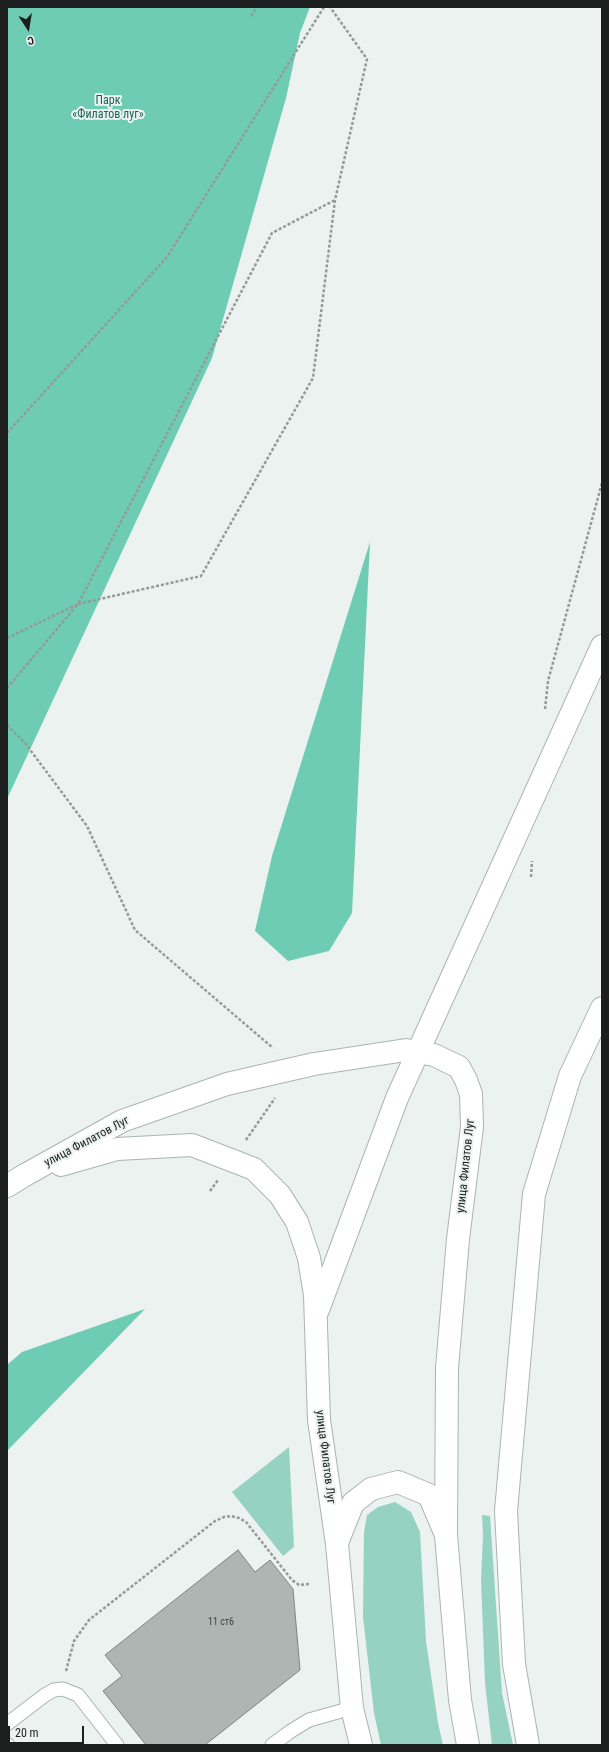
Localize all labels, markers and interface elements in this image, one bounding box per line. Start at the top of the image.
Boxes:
north arrow [8,8,48,48]
text: С [26,33,35,47]
park label: Парк «Филатов луг» [72,94,144,122]
street label: улица Филатов Луг [42,1114,132,1170]
street label: улица Филатов Луг [454,1118,478,1214]
street label: улица Филатов Луг [312,1409,338,1505]
house number: 11 ст6 [208,1616,234,1628]
scale bar [10,1718,86,1744]
text: 20 m [15,1726,39,1740]

